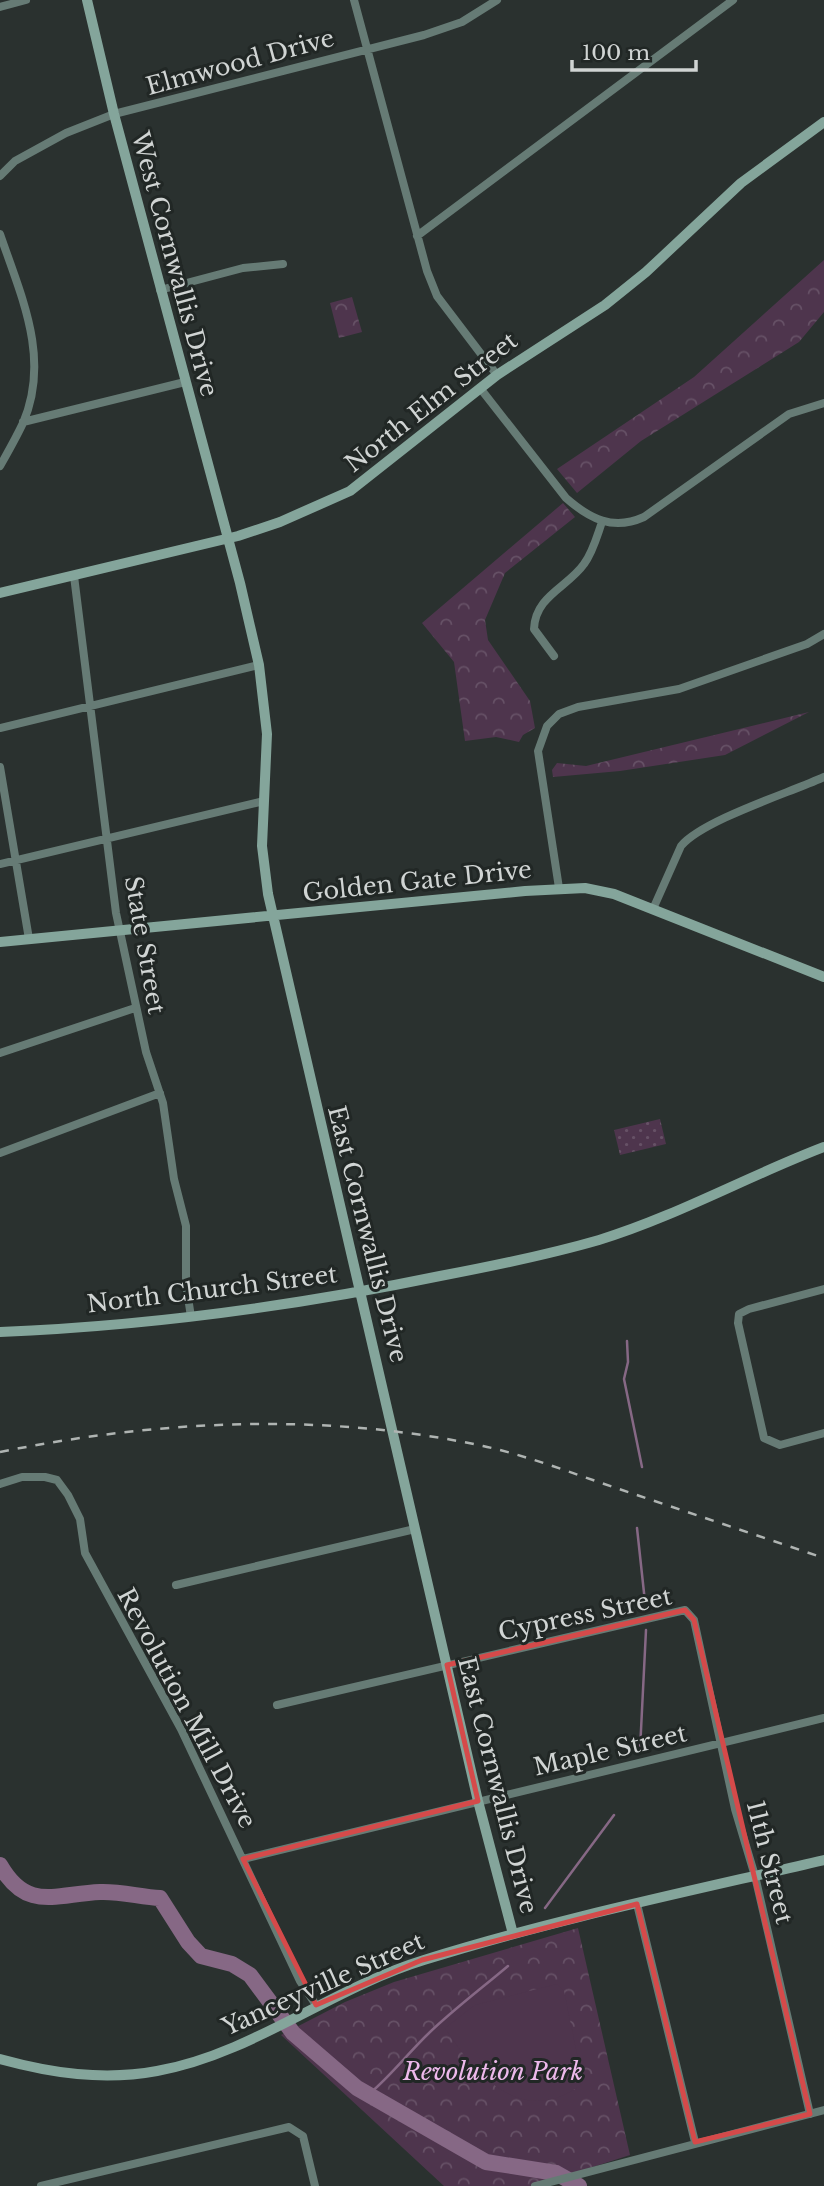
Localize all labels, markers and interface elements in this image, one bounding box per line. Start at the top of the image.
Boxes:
street label: Elmwood Drive [143,23,337,101]
scale bar [572,28,696,72]
text: 100 m [582,40,650,66]
street label: West Cornwallis Drive [125,127,224,400]
street label: North Elm Street [339,326,523,478]
street label: Golden Gate Drive [301,855,533,907]
street label: State Street [119,874,171,1016]
street label: East Cornwallis Drive [322,1103,414,1365]
street label: North Church Street [85,1259,339,1319]
street label: Cypress Street [496,1581,674,1647]
street label: Revolution Mill Drive [111,1583,263,1833]
street label: East Cornwallis Drive [452,1654,544,1916]
street label: Maple Street [531,1718,689,1782]
street label: 11th Street [741,1797,799,1927]
street label: Yanceyville Street [217,1926,428,2042]
park label: Revolution Park [402,2057,583,2086]

